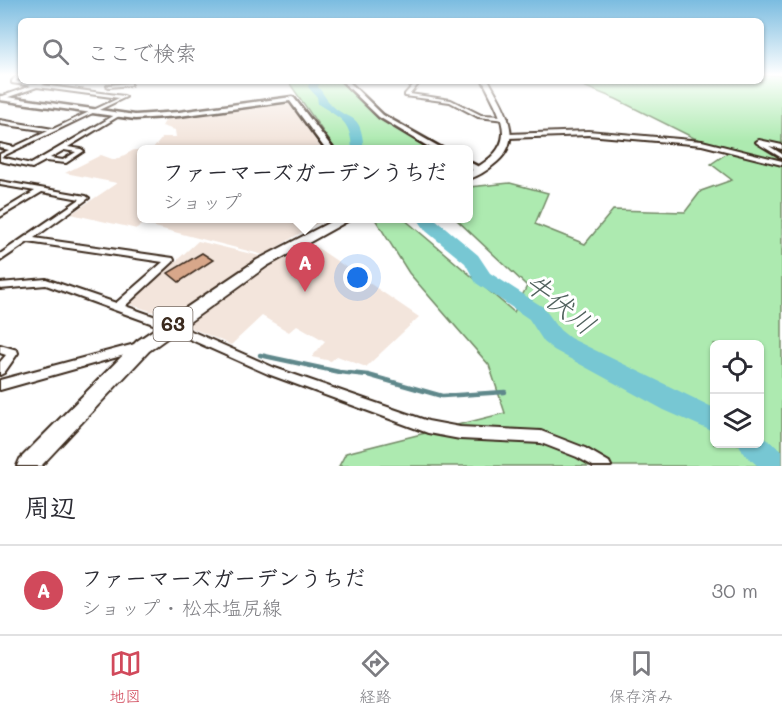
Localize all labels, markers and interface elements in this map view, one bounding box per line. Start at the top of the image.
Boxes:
search box [18,18,764,84]
icon: search [39,35,72,68]
text: ここで検索 [87,38,197,67]
popup [137,145,473,223]
text: ファーマーズガーデンうちだ [162,157,448,186]
text: ショップ [162,188,242,214]
pin: A [286,242,324,292]
your location [343,263,372,292]
water label: 牛伏川 [518,264,604,342]
road number: 63 [154,307,192,341]
map controls [710,340,764,448]
button: locate [710,340,764,394]
button: layers [710,394,764,448]
text: 周辺 [24,490,76,524]
text: ファーマーズガーデンうちだ [81,563,366,592]
text: A [37,577,50,603]
text: 30 m [712,577,758,603]
text: ショップ · 松本塩尻線 [81,594,282,620]
tab: 地図 [109,647,142,707]
tab: 経路 [359,647,392,707]
tab: 保存済み [609,647,673,707]

